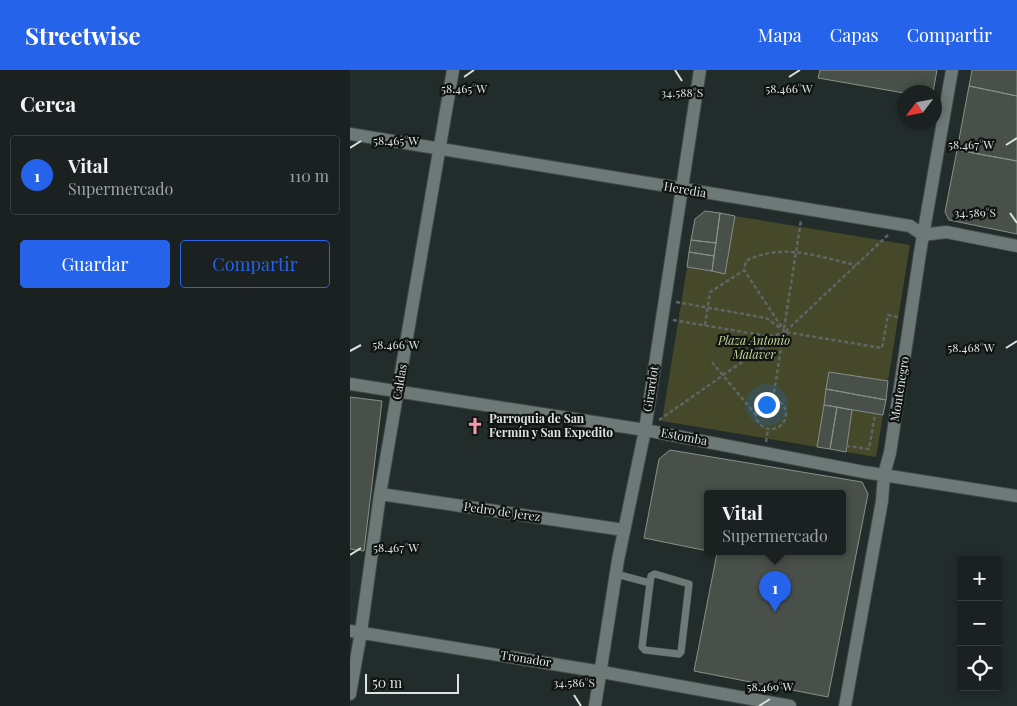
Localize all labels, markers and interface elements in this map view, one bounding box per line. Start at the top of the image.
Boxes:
text: Streetwise [25,19,141,51]
text: Mapa [758,23,802,47]
text: Capas [830,23,879,47]
text: Compartir [907,23,992,47]
text: 58.465°W [441,80,487,96]
text: 58.466°W [765,80,813,96]
text: 34.588°S [661,84,703,100]
north arrow [897,85,942,130]
text: Cerca [20,89,76,117]
text: 58.465°W [373,132,419,148]
text: 58.467°W [948,136,994,152]
text: Vital [68,152,109,178]
text: 1 [34,165,40,186]
text: 110 m [289,165,329,186]
street label: Heredia [663,177,708,201]
text: Supermercado [68,178,173,199]
text: 34.589°S [954,204,996,220]
button: Guardar [20,240,170,288]
button: Compartir [180,240,330,288]
park label: Plaza Antonio Malaver [717,332,790,362]
text: 58.466°W [372,336,420,352]
text: 58.468°W [947,339,995,355]
street label: Montenegro [886,355,912,422]
street label: Caldas [388,363,410,401]
street label: Girardot [638,364,662,413]
your location [754,392,780,418]
place label: Parroquia de San Fermín y San Expedito [489,410,613,440]
church icon: Parroquia de San Fermín y San Expedito [465,416,485,436]
street label: Estomba [660,424,709,448]
popup [704,490,846,555]
street label: Pedro de Jerez [463,498,542,524]
text: Vital [722,499,763,525]
text: Supermercado [722,525,828,546]
text: 58.467°W [373,539,419,555]
map controls [957,556,1002,691]
button: + [957,556,1002,601]
pin: 1 [759,571,791,612]
button: − [957,601,1002,646]
street label: Tronador [500,646,553,670]
button: locate [957,646,1002,691]
scale bar [365,671,459,694]
text: 50 m [372,673,402,692]
text: 34.586°S [553,674,595,690]
text: 58.469°W [747,678,794,694]

